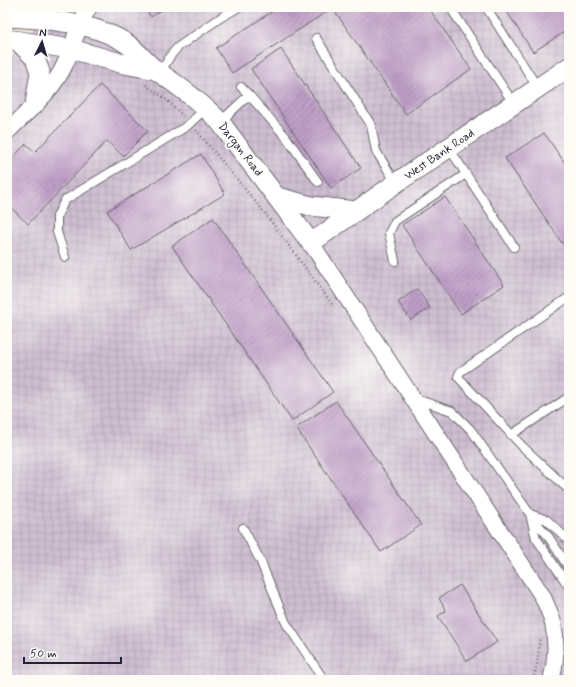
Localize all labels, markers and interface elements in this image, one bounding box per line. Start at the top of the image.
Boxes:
north arrow [22,22,62,62]
text: N [39,26,47,40]
street label: Dargan Road [214,119,266,180]
street label: West Bank Road [401,125,478,184]
scale bar [24,639,121,665]
text: 50 m [30,646,57,662]

